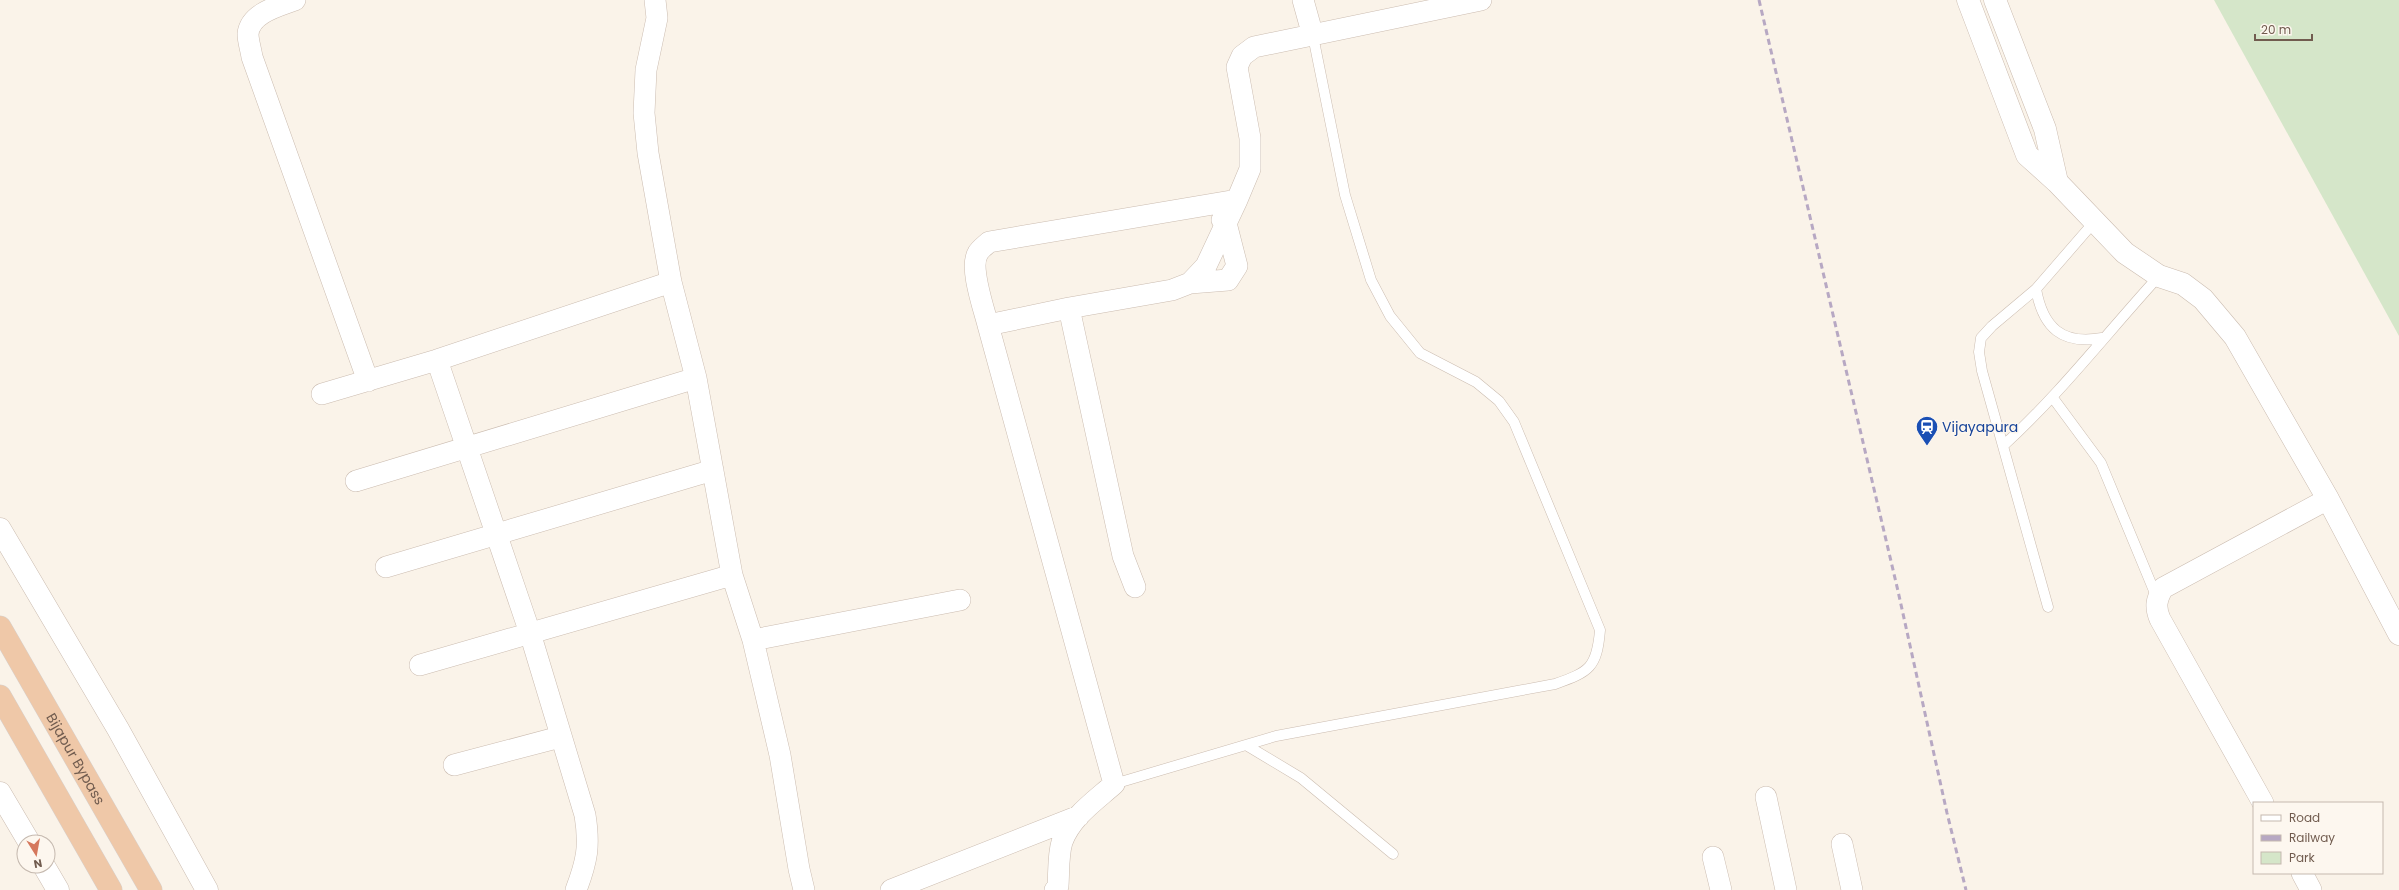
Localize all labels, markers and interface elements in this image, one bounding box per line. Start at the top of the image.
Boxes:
scale bar [2255,16,2312,42]
text: 20 m [2261,21,2291,38]
station icon: Vijayapura [1914,414,1940,447]
place label: Vijayapura [1942,417,2018,437]
street label: Bijapur Bypass [42,709,110,808]
legend [2253,802,2383,874]
text: Road [2289,809,2320,826]
text: Railway [2289,829,2335,846]
north arrow [16,834,56,874]
text: Park [2289,849,2316,866]
text: N [32,855,43,872]

